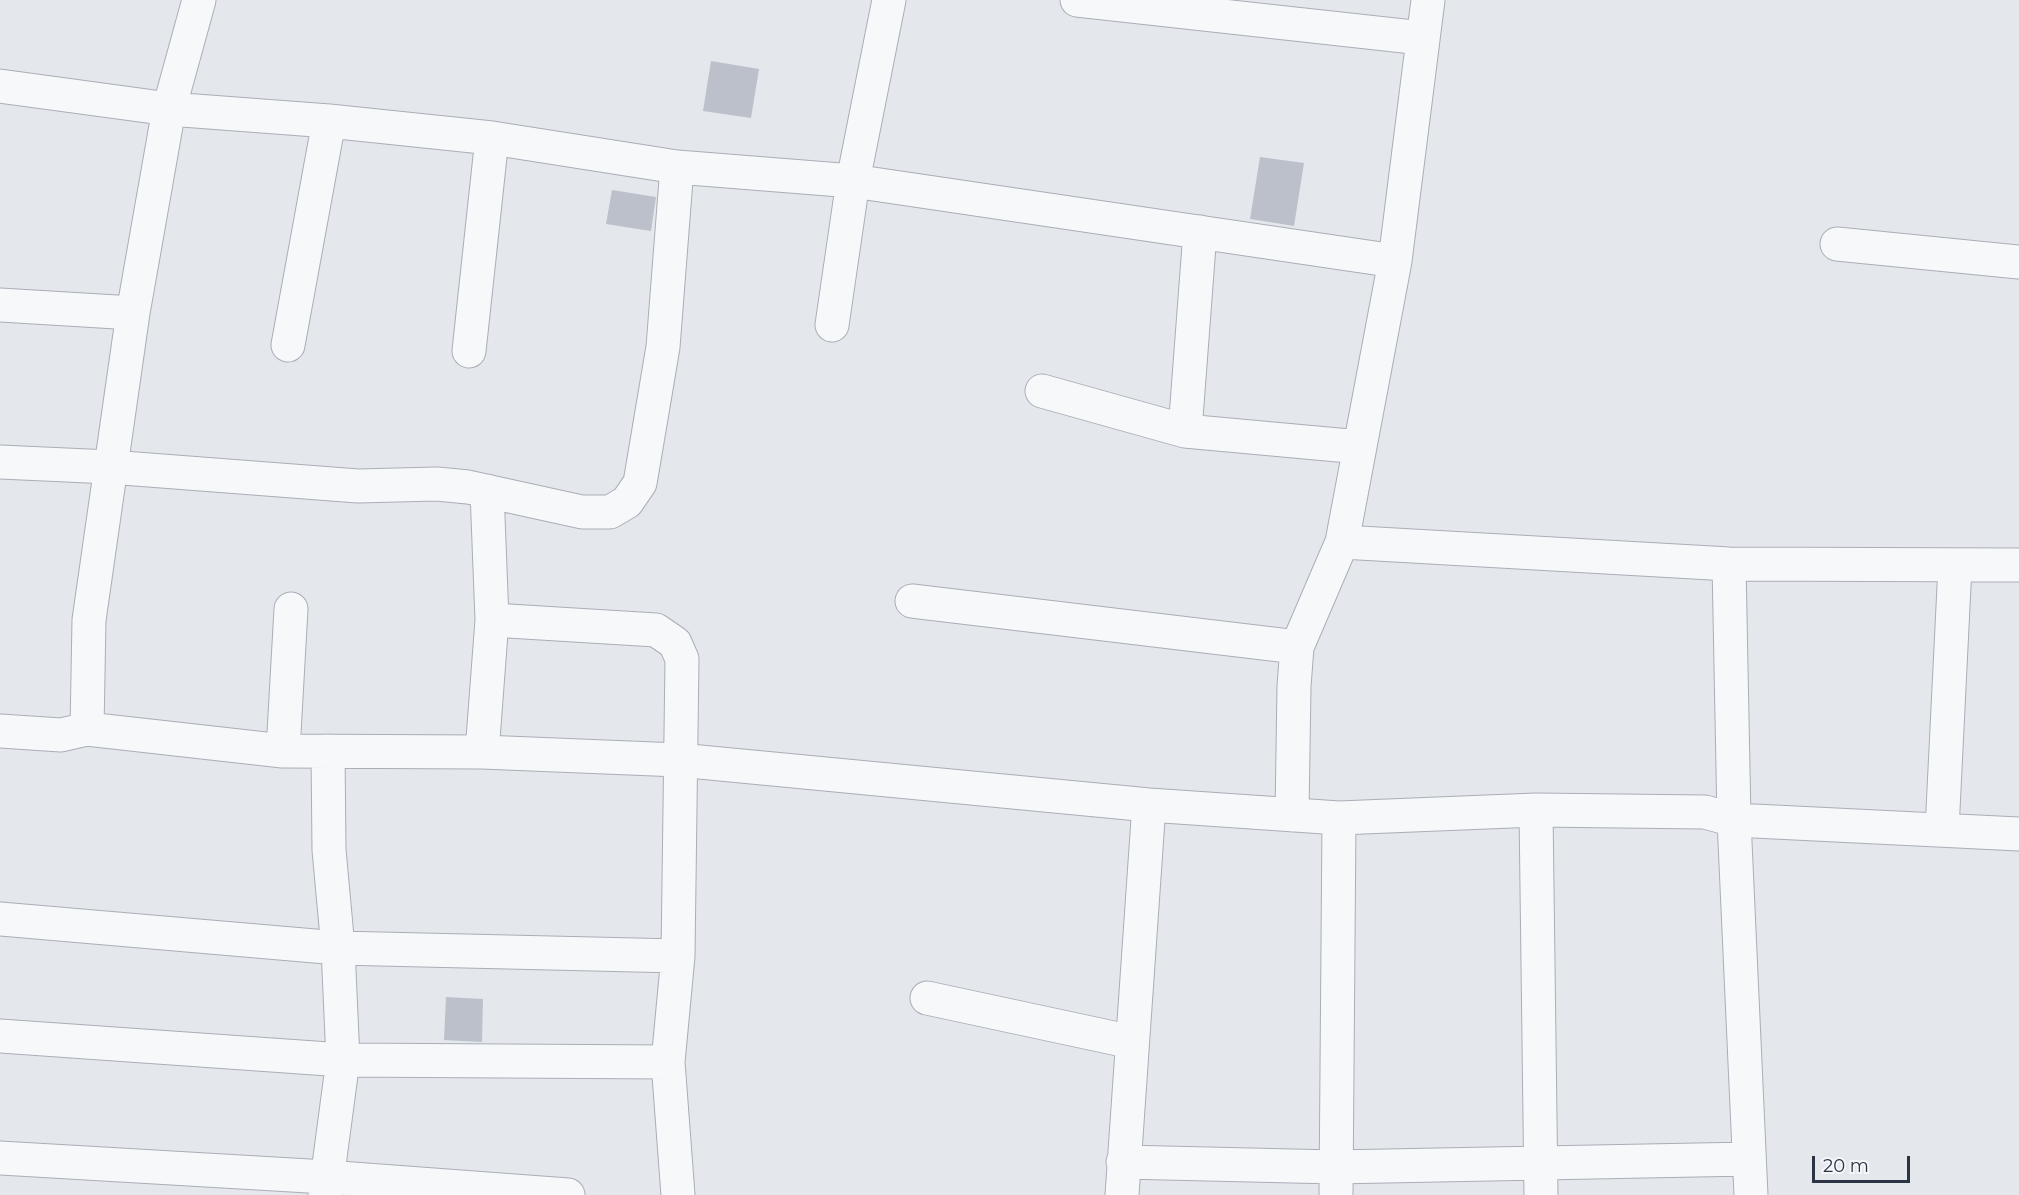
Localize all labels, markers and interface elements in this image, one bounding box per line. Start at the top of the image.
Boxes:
scale bar [1815,1144,1912,1182]
text: 20 m [1823,1155,1869,1177]

